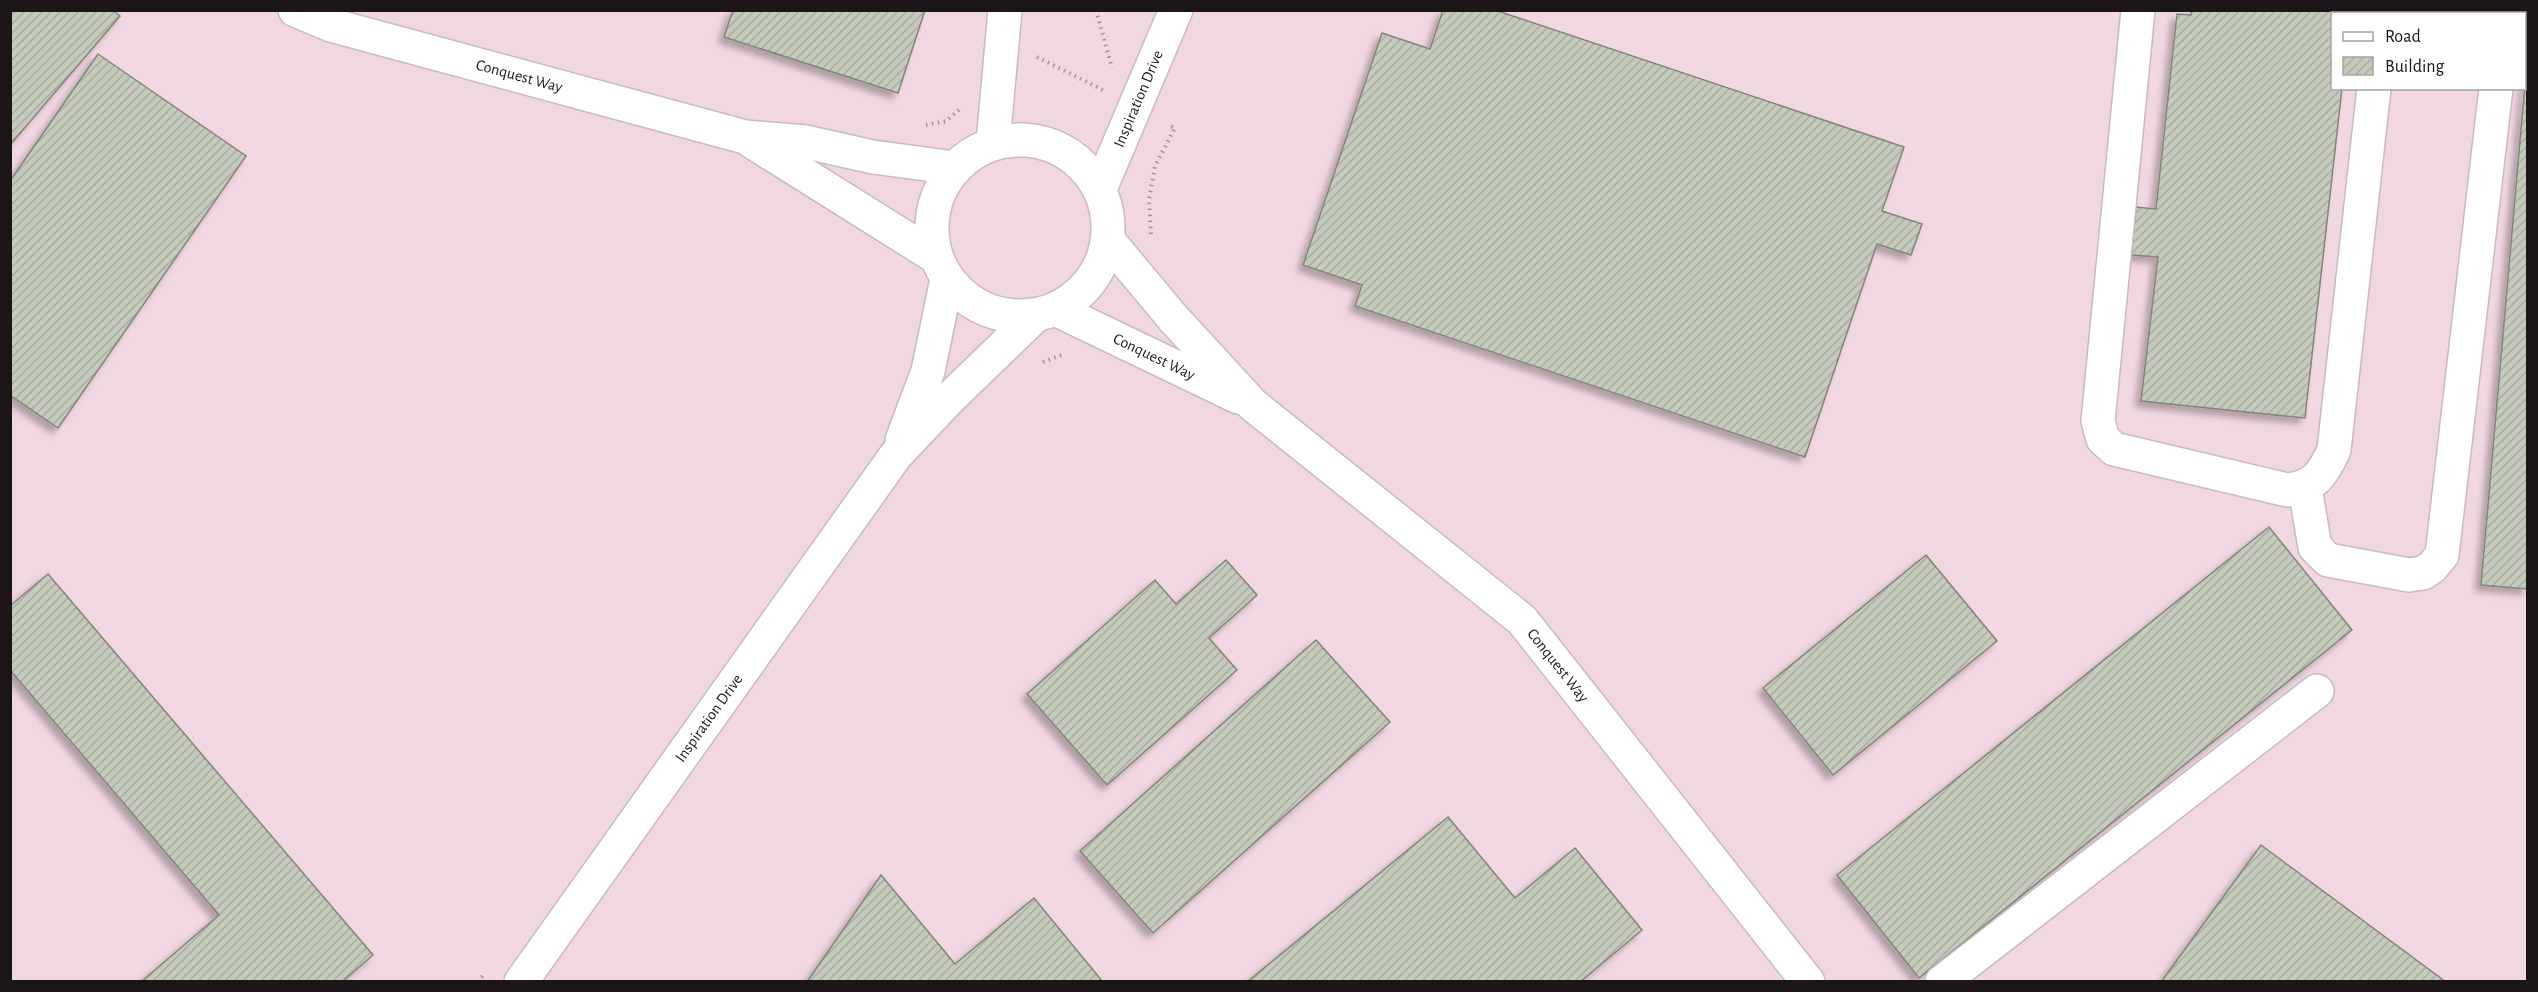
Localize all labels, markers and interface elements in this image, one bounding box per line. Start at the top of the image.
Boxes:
legend [2331,12,2526,90]
text: Road [2385,28,2421,46]
street label: Inspiration Drive [1111,48,1166,150]
street label: Conquest Way [474,57,564,96]
text: Building [2385,58,2445,76]
street label: Conquest Way [1111,330,1198,384]
street label: Conquest Way [1524,626,1592,706]
street label: Inspiration Drive [672,671,745,765]

